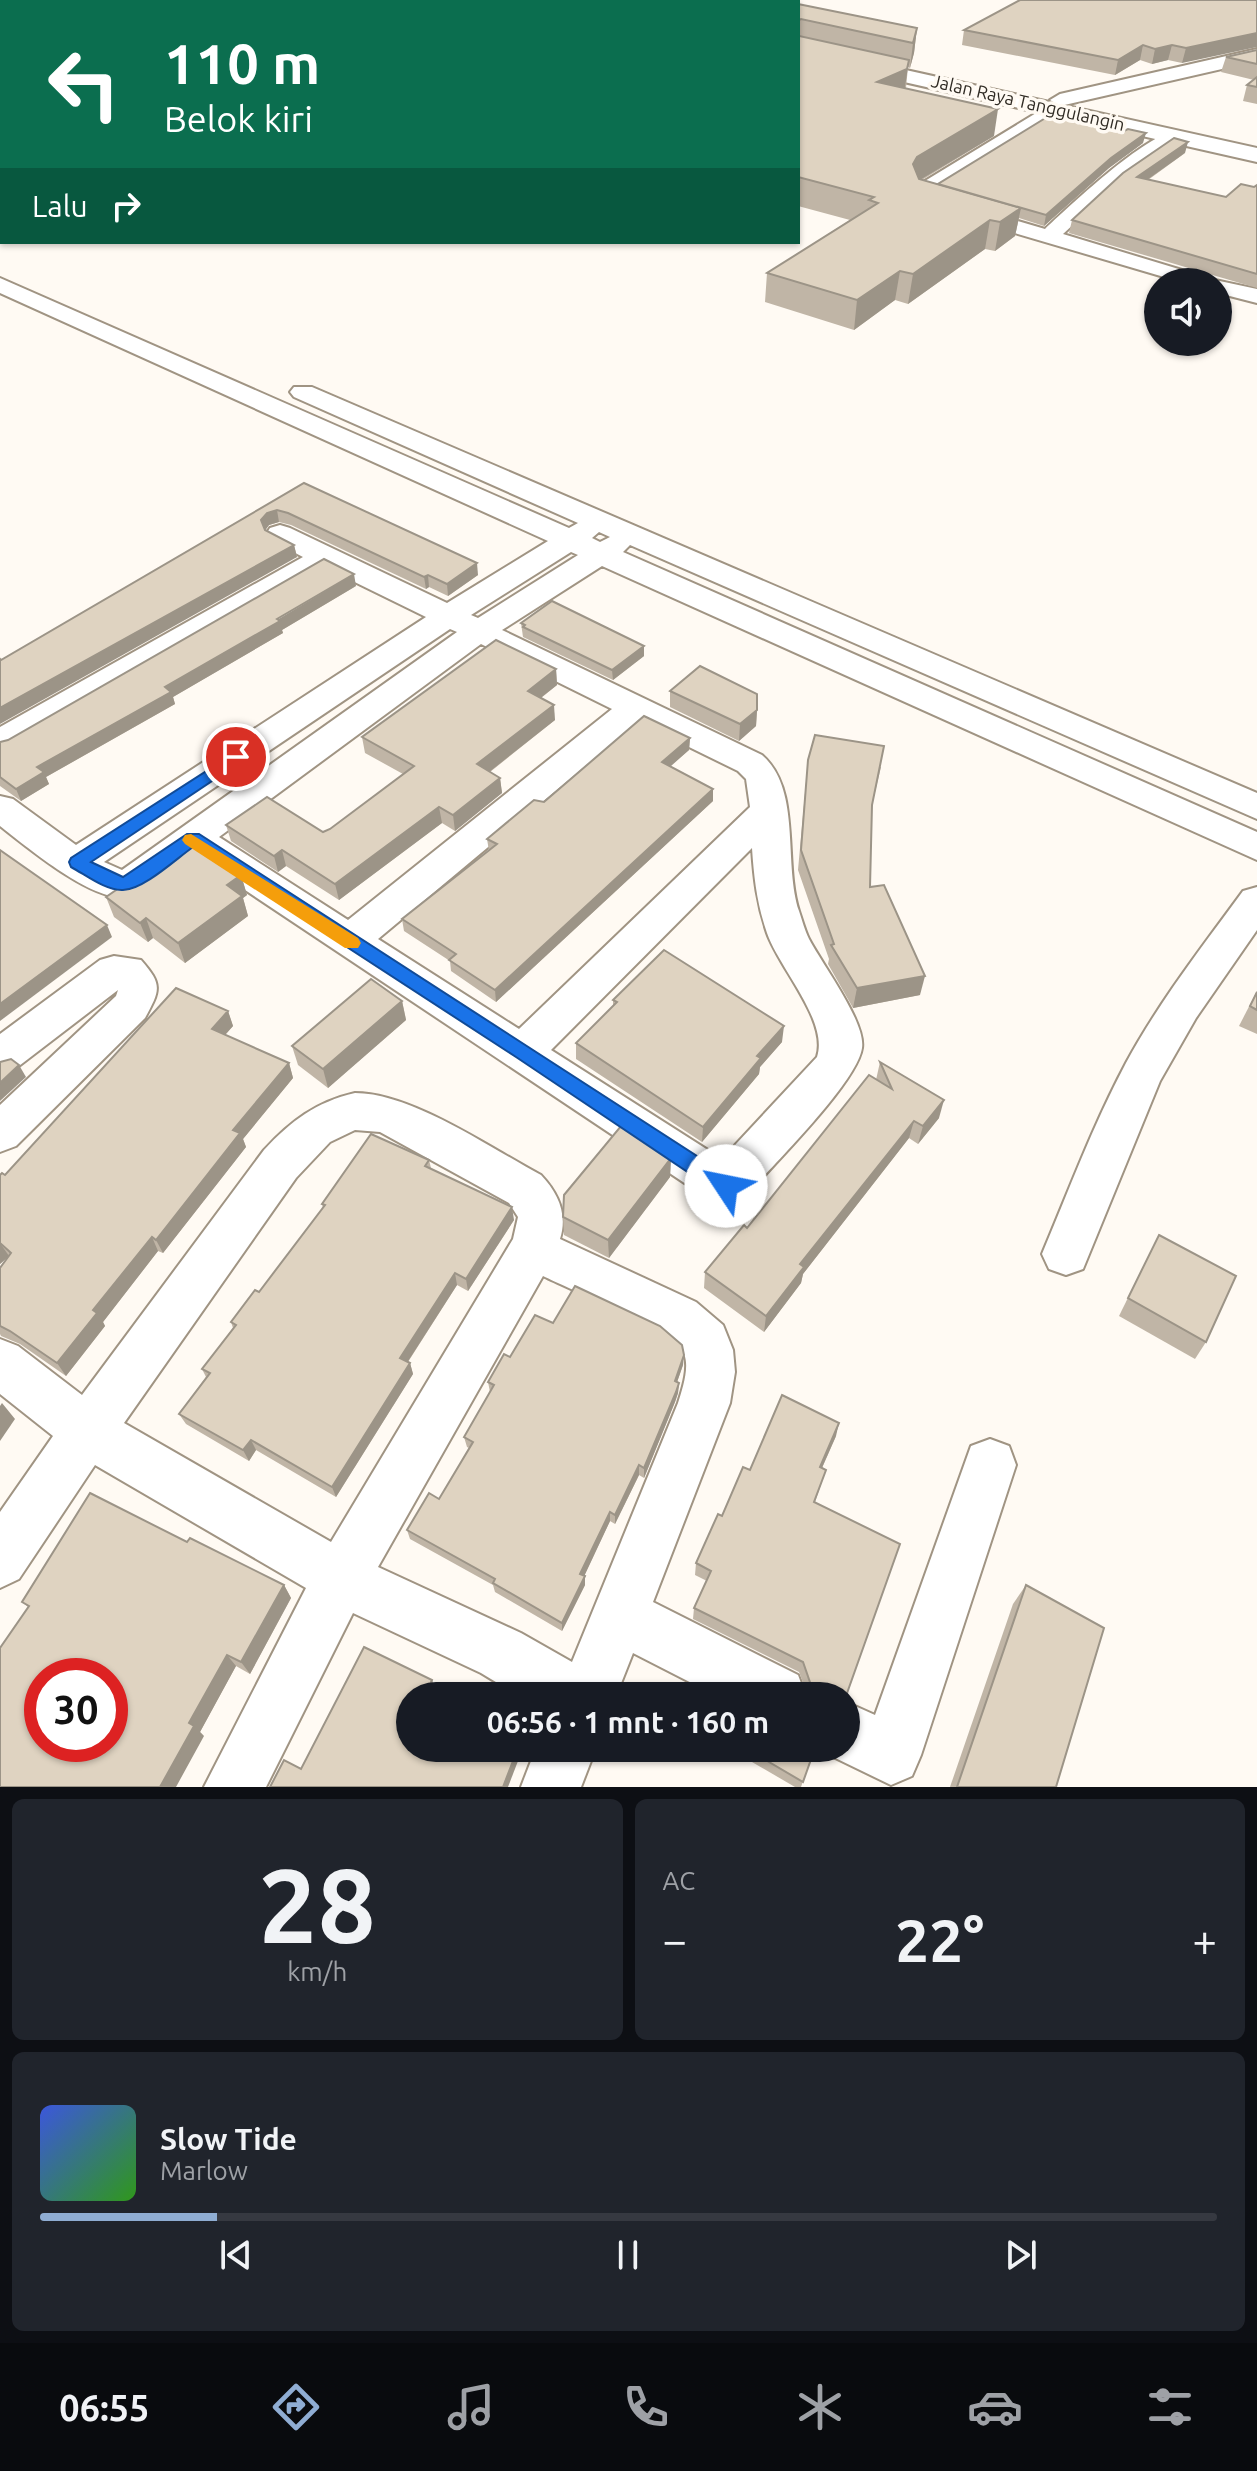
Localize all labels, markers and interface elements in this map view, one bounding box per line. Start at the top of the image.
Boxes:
icon: left [32,32,136,136]
text: 110 m [164,32,320,95]
street label: Jalan Raya Tanggulangin [929,70,1127,134]
text: Belok kiri [164,98,313,139]
icon: right [104,184,148,228]
text: Lalu [32,189,88,223]
map controls [1144,268,1232,356]
button: sound [1144,268,1232,356]
pin [202,723,270,791]
icon: arrive [214,735,258,779]
position arrow [684,1144,768,1228]
speed limit sign: 30 [24,1658,128,1762]
text: 06:56 · 1 mnt · 160 m [487,1705,769,1739]
text: 28 [259,1846,376,1963]
text: AC [663,1866,695,1895]
text: 22° [895,1906,984,1973]
text: − [663,1915,687,1964]
text: + [1192,1915,1217,1964]
text: km/h [287,1957,347,1986]
text: Slow Tide [160,2122,297,2156]
text: Marlow [160,2156,248,2185]
icon: previous [214,2233,258,2277]
icon: pause [606,2233,650,2277]
icon: next [999,2233,1043,2277]
icon: directions [268,2379,324,2435]
icon: music [443,2379,499,2435]
icon: phone [618,2379,674,2435]
icon: climate [792,2379,848,2435]
icon: car [967,2379,1023,2435]
icon: filters [1142,2379,1198,2435]
text: 06:55 [59,2387,149,2428]

